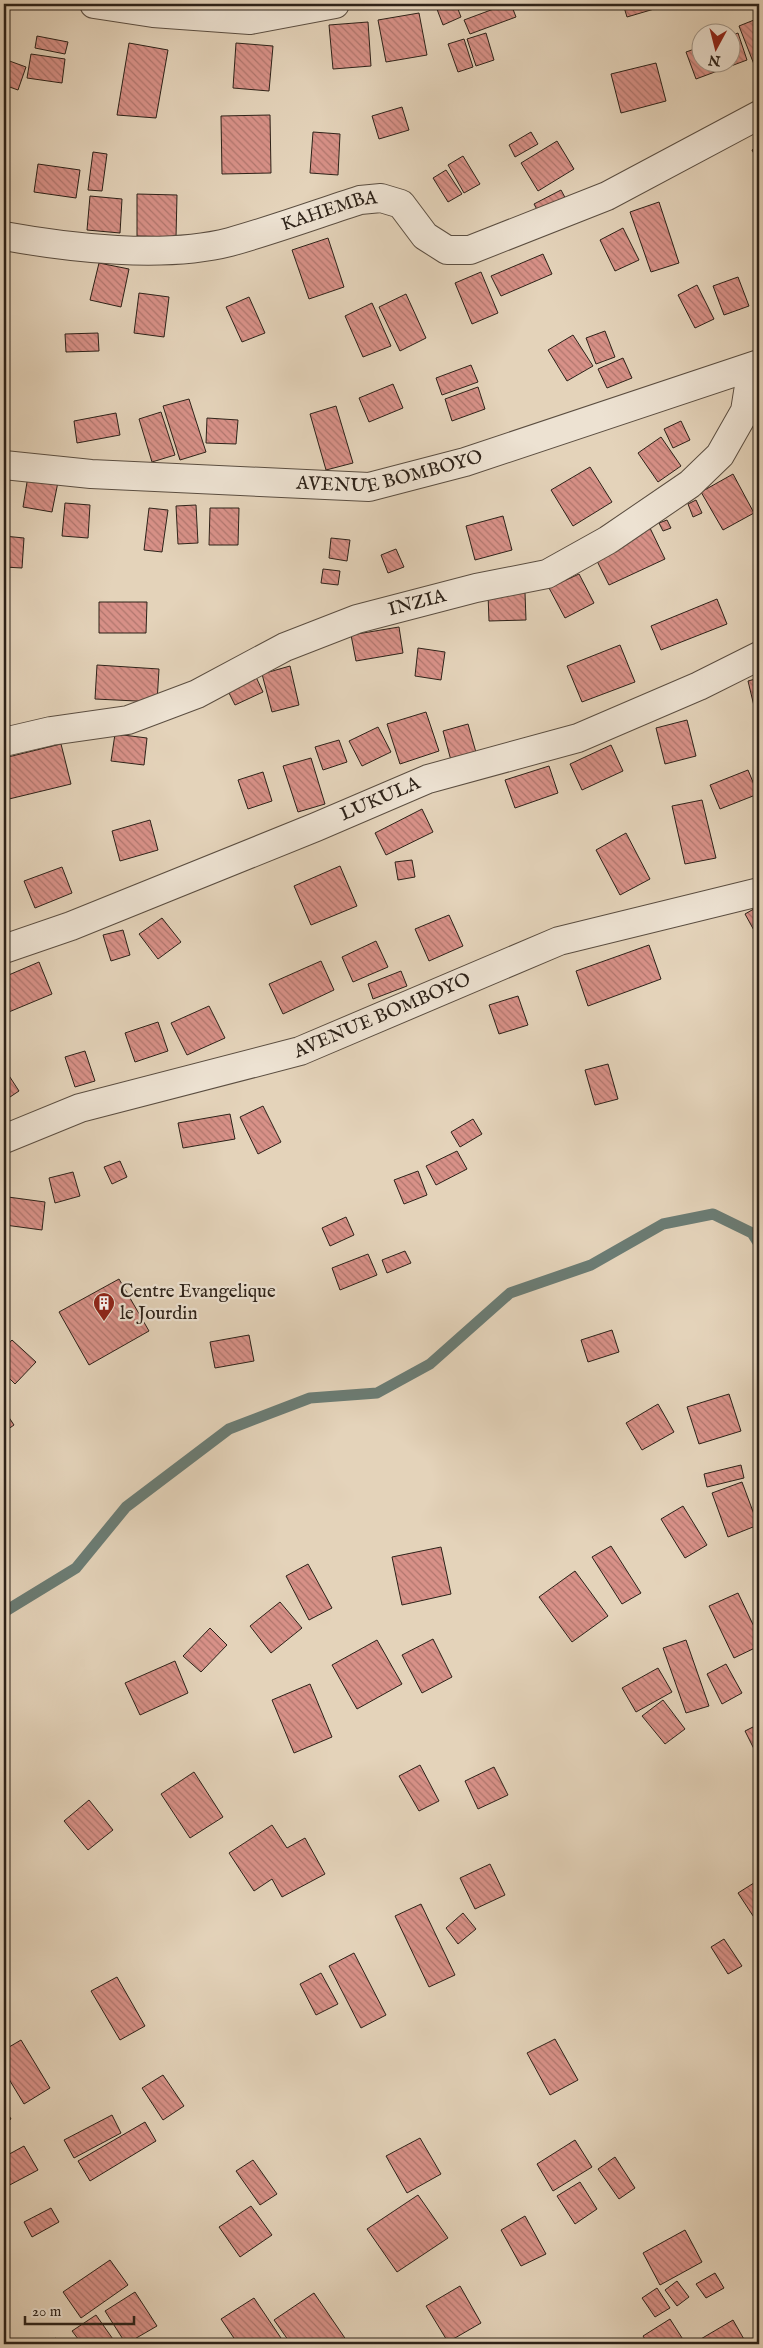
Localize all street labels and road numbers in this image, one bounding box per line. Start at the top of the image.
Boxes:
street label: KAHEMBA [279,186,380,237]
street label: AVENUE BOMBOYO [295,445,486,499]
street label: INZIA [386,584,450,622]
street label: LUKULA [336,771,425,827]
street label: AVENUE BOMBOYO [290,968,475,1065]

